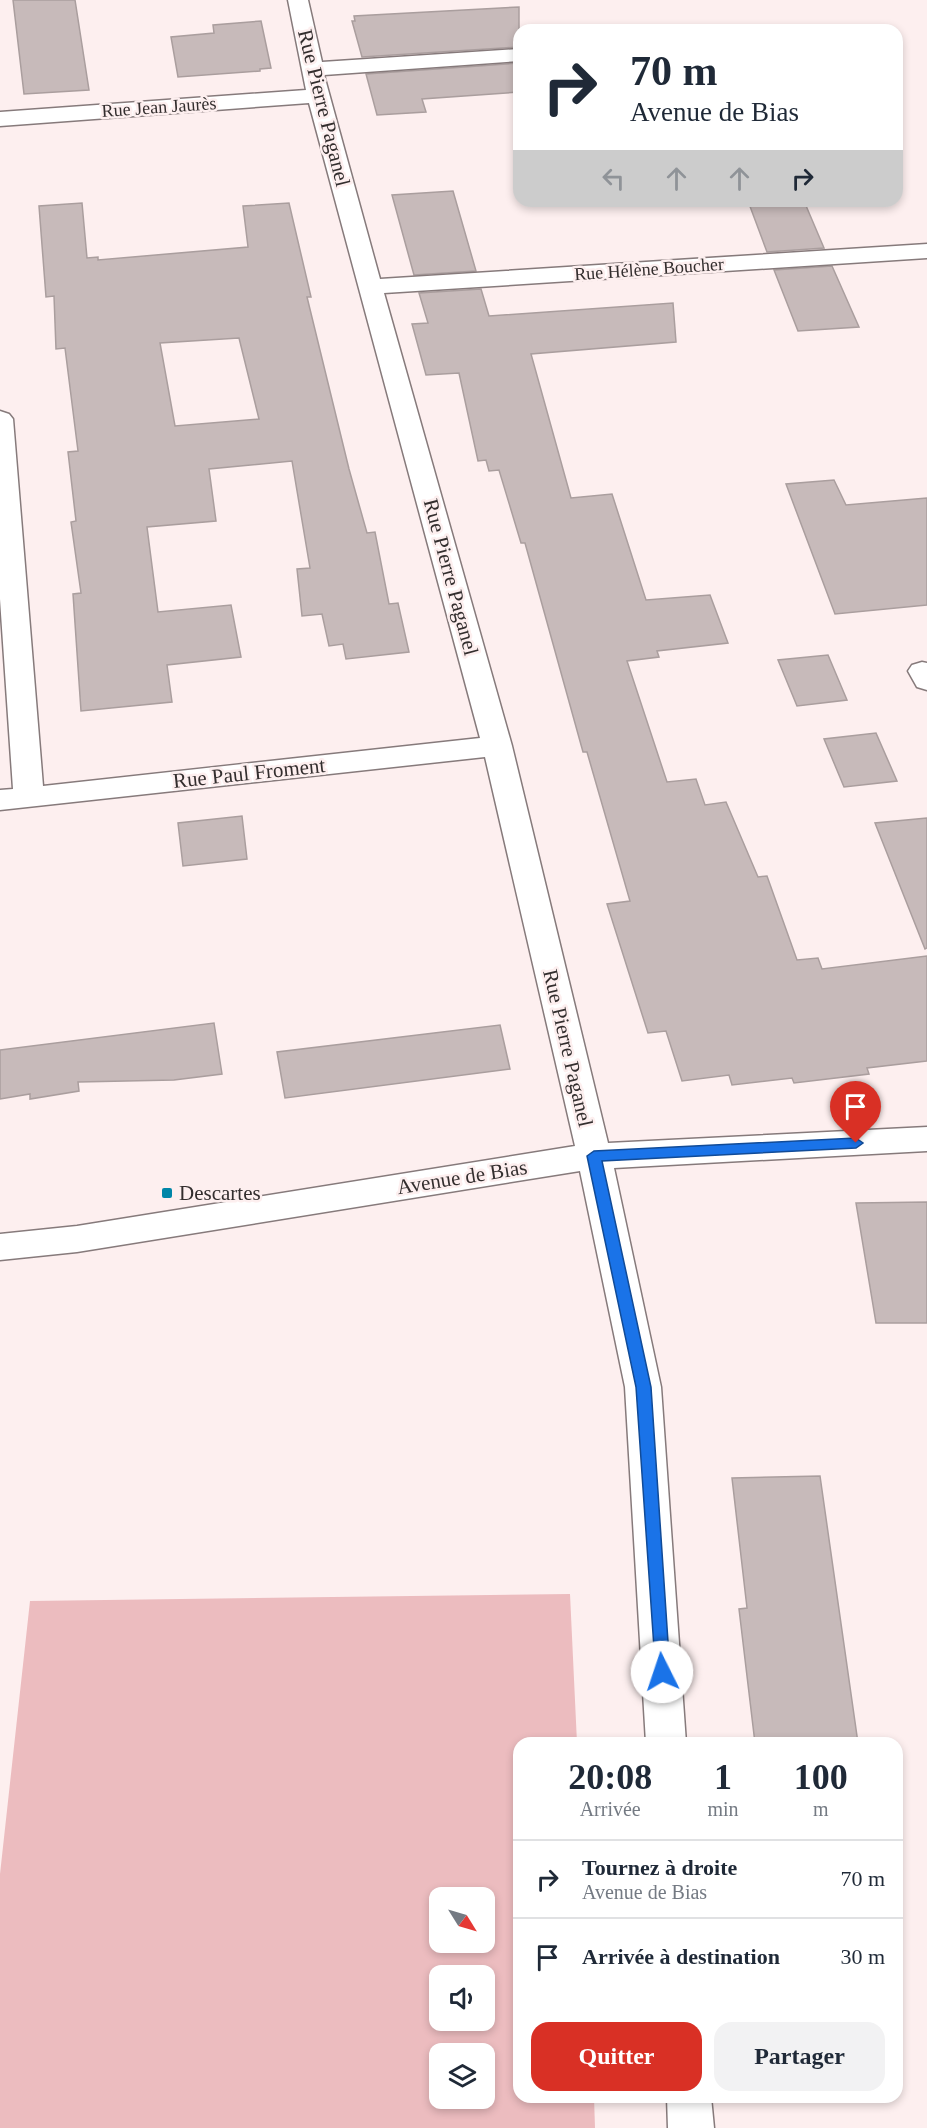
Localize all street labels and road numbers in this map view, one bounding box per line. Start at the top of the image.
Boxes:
street label: Rue Pierre Paganel [293,27,355,189]
street label: Rue Jean Jaurès [101,93,217,121]
street label: Rue Hélène Boucher [574,254,724,284]
street label: Rue Pierre Paganel [419,496,483,658]
street label: Rue Paul Froment [172,753,326,793]
street label: Rue Pierre Paganel [538,967,598,1129]
street label: Avenue de Bias [395,1155,529,1199]

